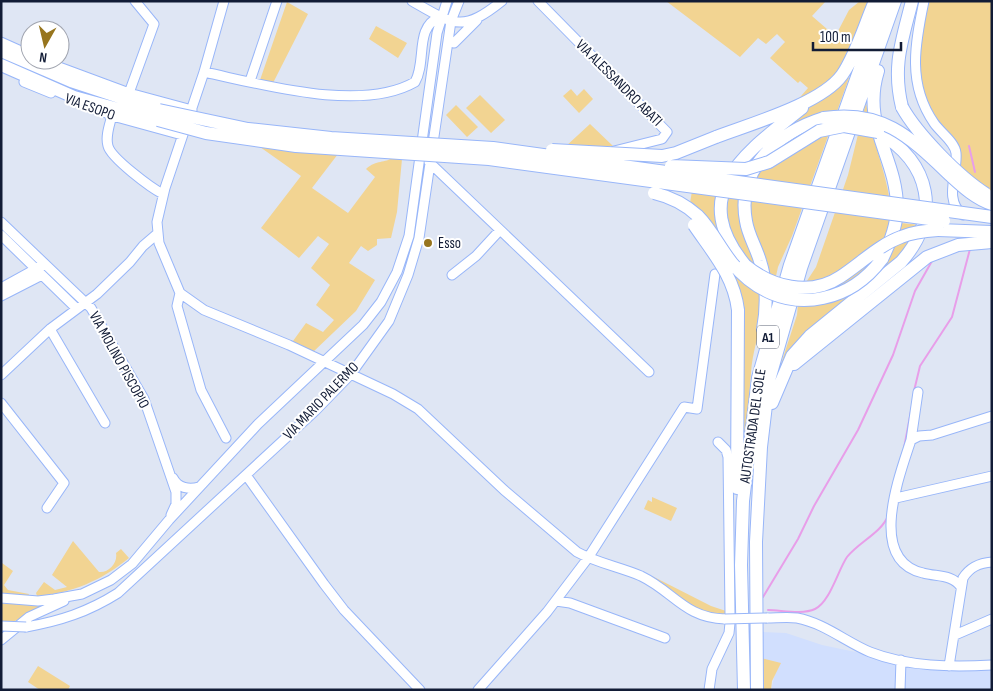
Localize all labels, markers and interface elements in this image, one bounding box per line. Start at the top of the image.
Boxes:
north arrow [20,20,70,70]
scale bar [813,20,900,52]
text: 100 m [820,28,851,47]
street label: VIA ALESSANDRO ABATI [571,35,667,131]
text: N [38,48,48,66]
street label: VIA ESOPO [62,89,118,125]
place label: Esso [438,234,461,253]
marker: Esso [422,237,434,249]
street label: VIA MOLINO PISCOPIO [85,308,153,412]
road number: A1 [757,326,779,348]
street label: VIA MARIO PALERMO [279,358,363,444]
street label: AUTOSTRADA DEL SOLE [735,367,770,486]

